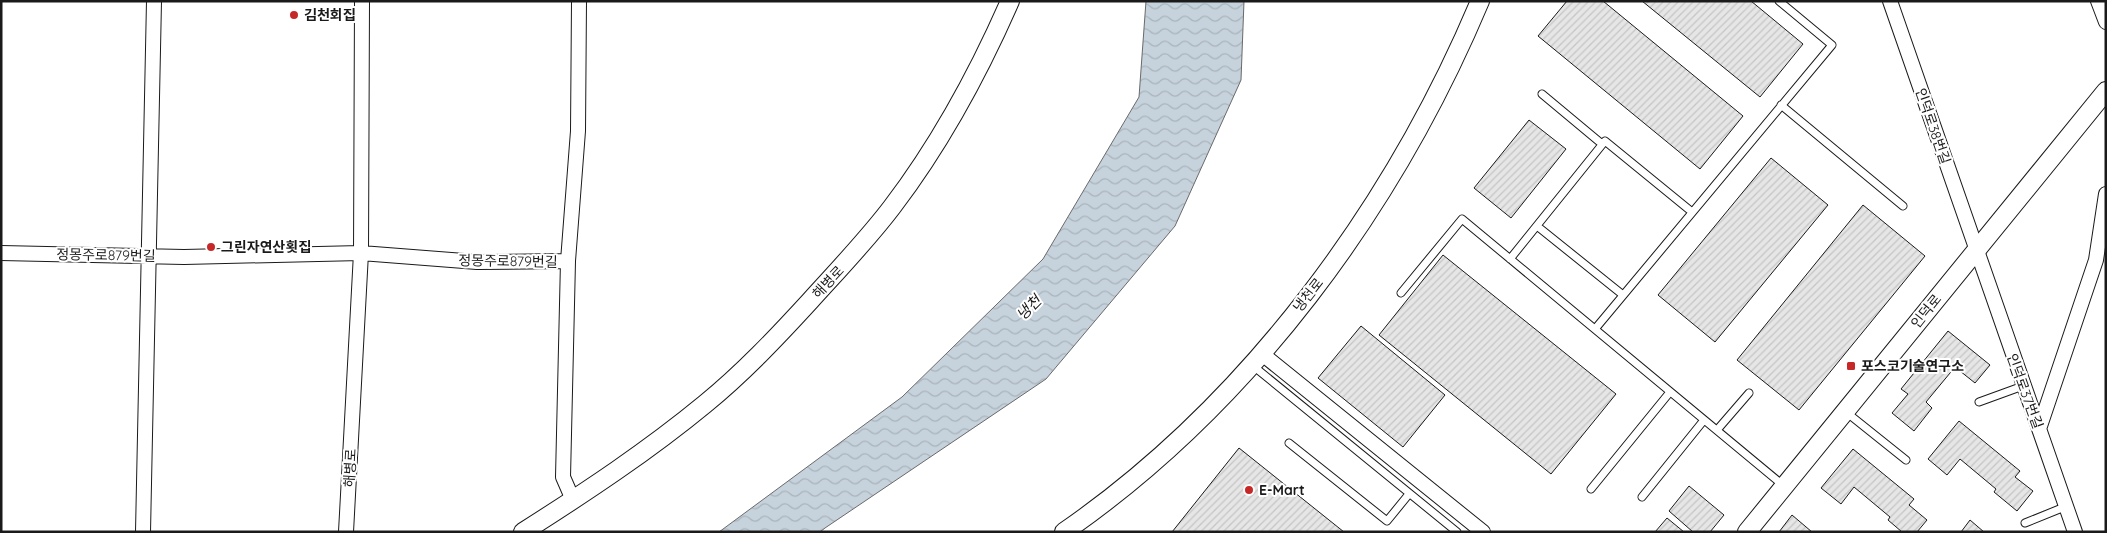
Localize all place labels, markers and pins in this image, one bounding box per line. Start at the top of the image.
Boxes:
place label: 김천회집 [304,6,356,24]
marker: 김천회집 [288,9,300,21]
place label: 그린자연산횟집 [221,238,311,256]
marker: 그린자연산횟집 [205,241,217,253]
place label: 포스코기술연구소 [1861,357,1964,375]
marker: 포스코기술연구소 [1845,360,1857,372]
place label: E-Mart [1259,481,1305,499]
marker: E-Mart [1243,484,1255,496]

